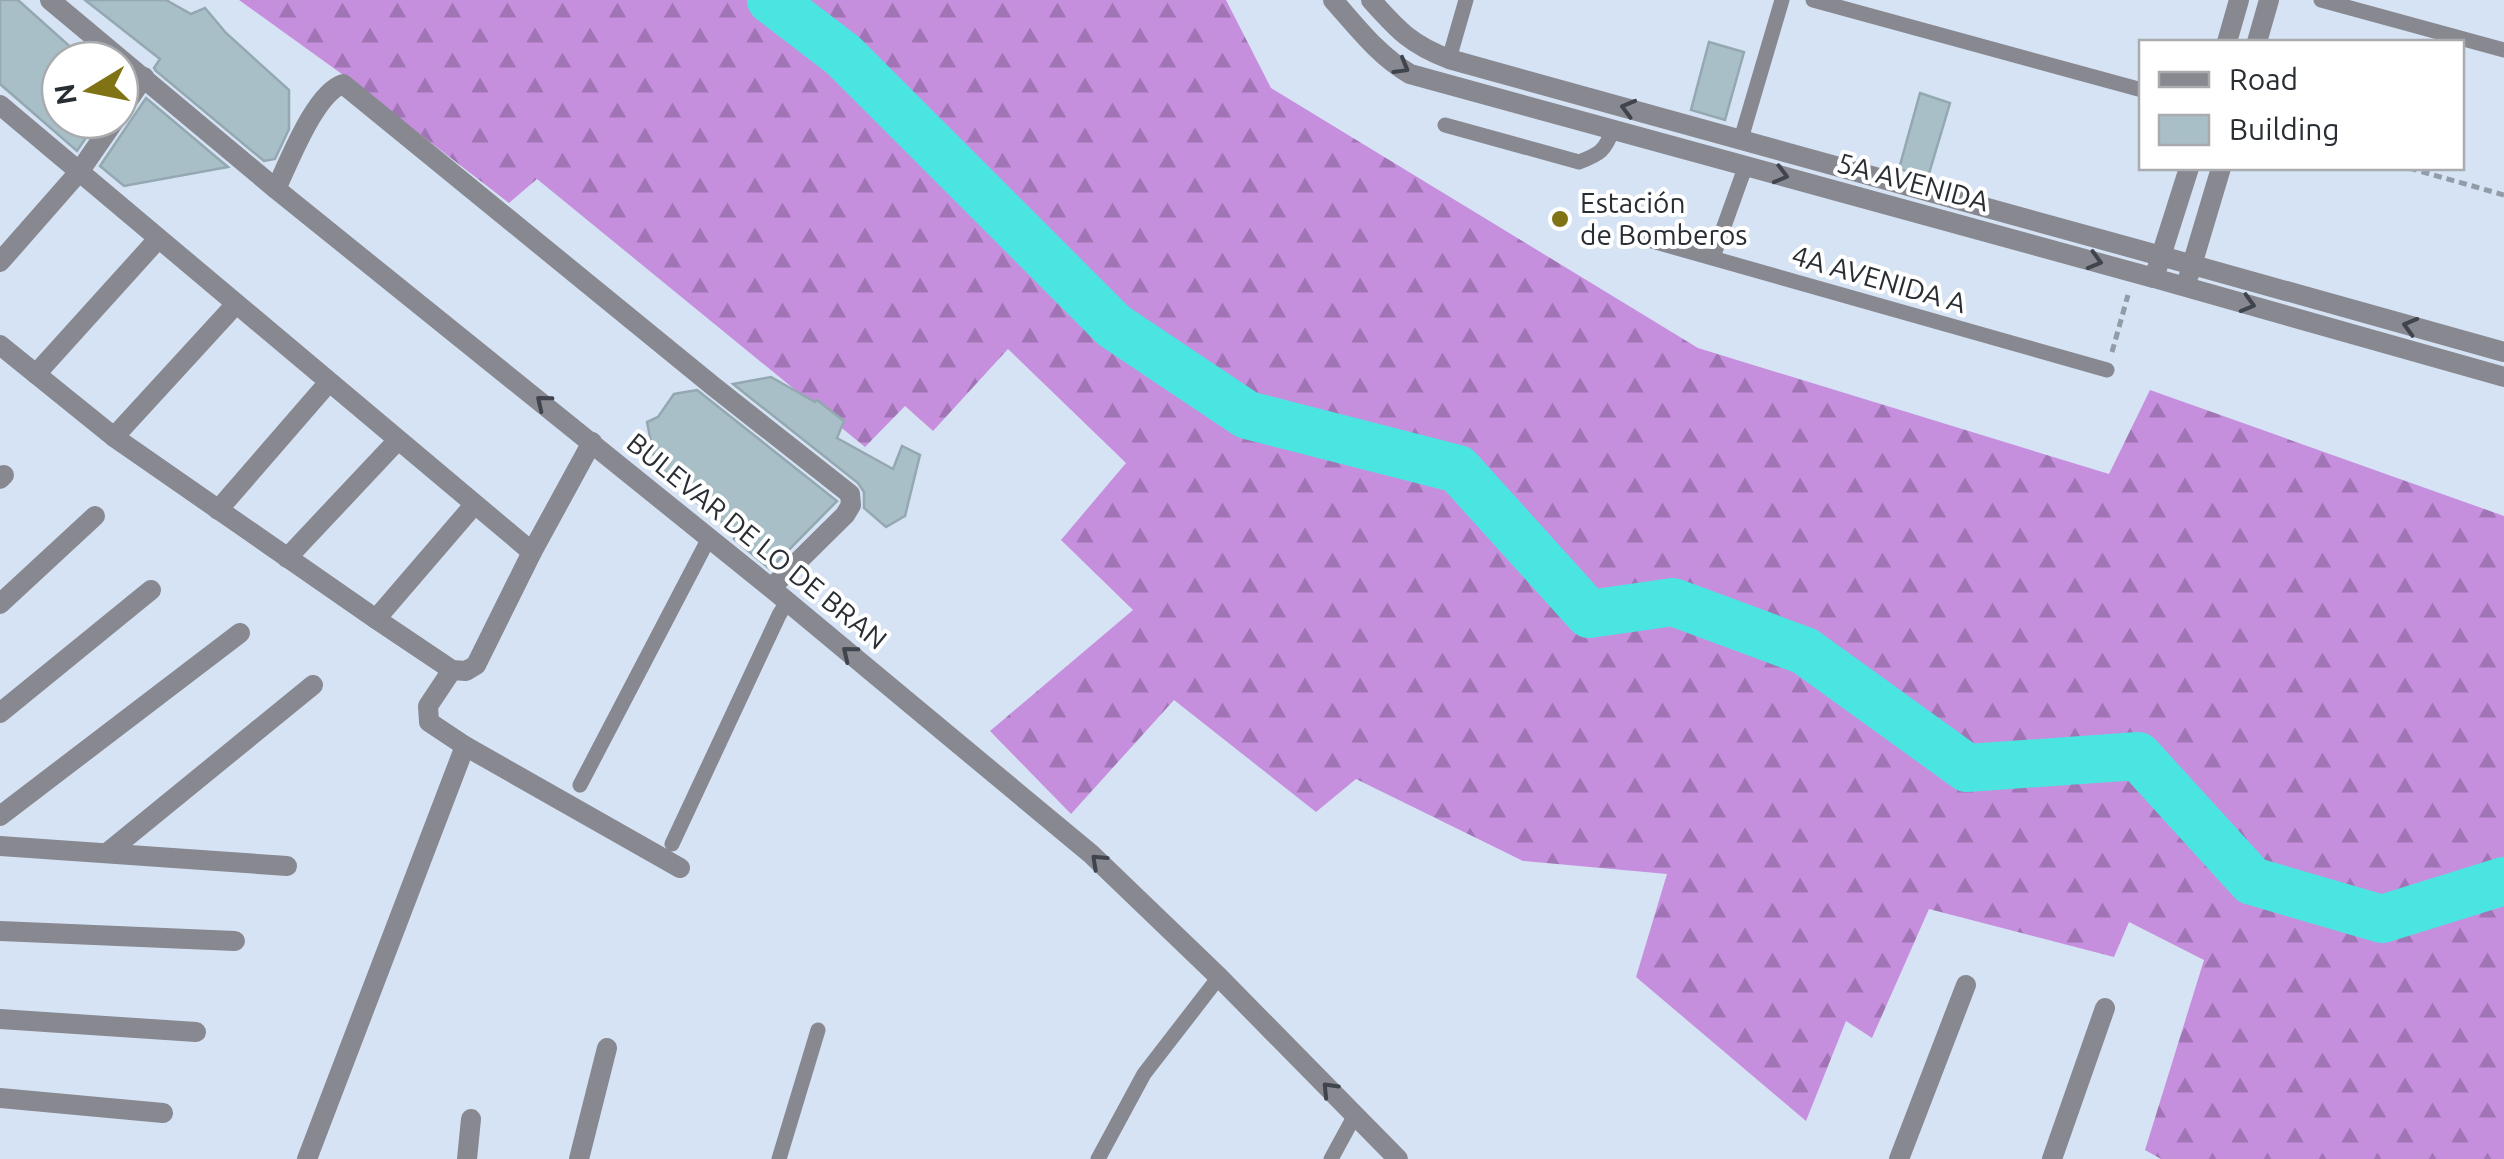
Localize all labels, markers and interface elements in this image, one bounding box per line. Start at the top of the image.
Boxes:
north arrow [40,40,140,140]
legend [2139,40,2464,170]
one-way arrow [1391,55,1409,75]
text: Road [2229,62,2298,96]
text: N [48,81,82,107]
one-way arrow [1620,99,1638,120]
text: Building [2229,112,2340,146]
street label: 5A AVENIDA [1834,146,1992,217]
one-way arrow [1772,163,1789,184]
place label: Estación de Bomberos [1580,187,1748,250]
marker: Estación de Bomberos [1549,208,1571,230]
street label: 4A AVENIDA A [1788,239,1970,318]
one-way arrow [2085,249,2102,270]
one-way arrow [2239,293,2256,314]
one-way arrow [2402,317,2419,338]
one-way arrow [537,396,555,414]
street label: BULEVAR DE LO DE BRAN [621,426,893,655]
one-way arrow [842,647,860,665]
one-way arrow [1092,855,1110,873]
one-way arrow [1323,1083,1341,1101]

